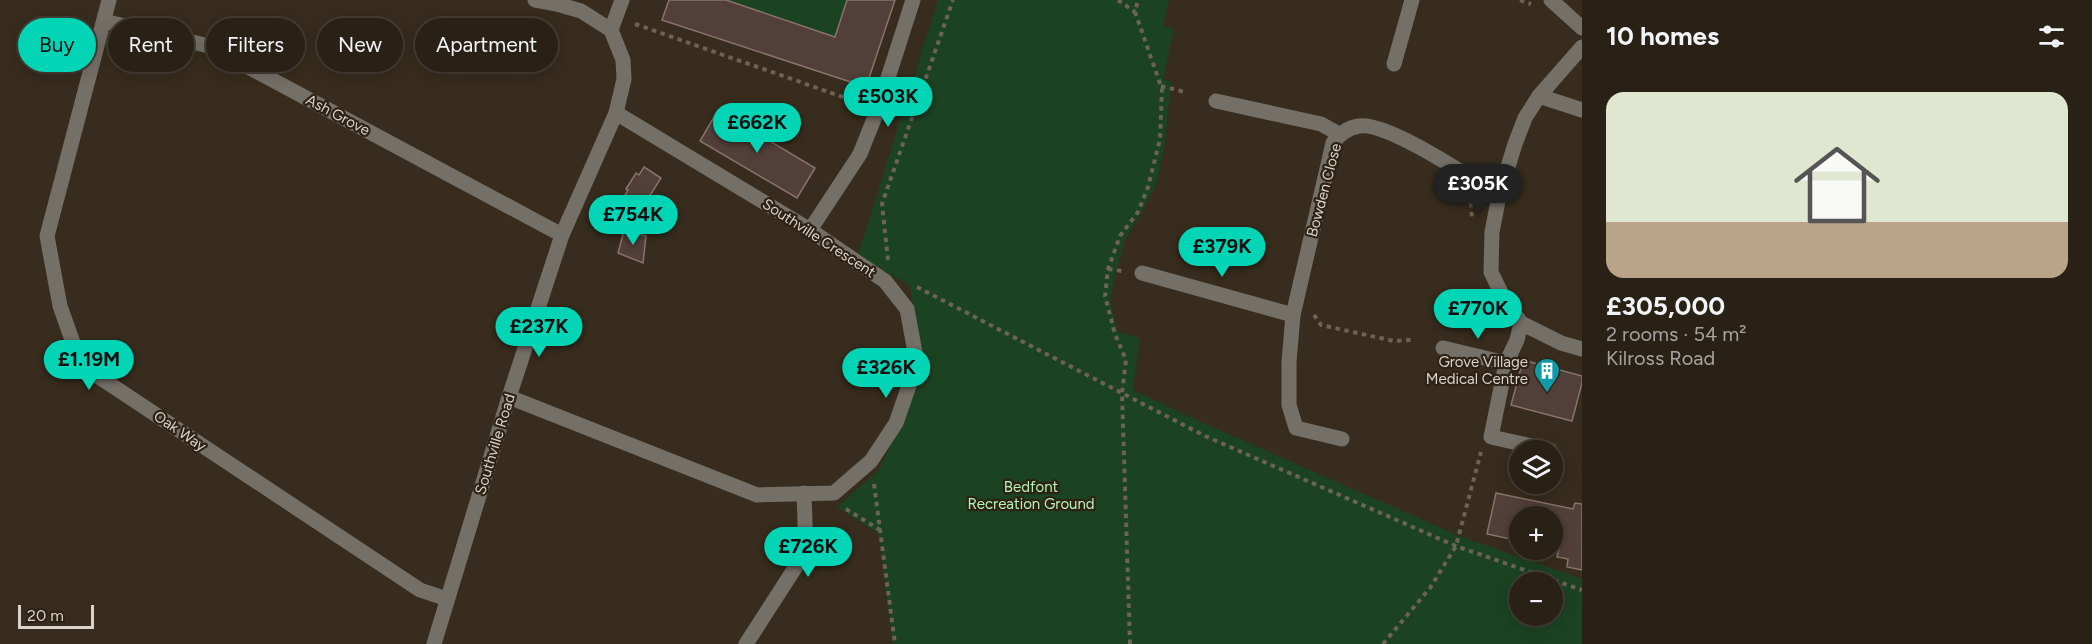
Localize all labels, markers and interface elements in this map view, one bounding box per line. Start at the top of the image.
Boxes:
chip: Buy [18,18,96,72]
chip: Rent [108,18,194,72]
chip: Filters [206,18,305,72]
chip: New [317,18,403,72]
chip: Apartment [415,18,558,72]
text: 10 homes [1606,20,1719,52]
icon: filters [2035,20,2068,53]
pin: £503K [846,77,930,128]
text: £503K [858,84,918,108]
street label: Ash Grove [303,91,373,139]
pin: £662K [715,103,799,154]
text: £662K [727,110,787,134]
icon: home [1783,131,1891,239]
street label: Bowden Close [1303,141,1345,239]
pin: £305K [1436,164,1520,215]
text: £305K [1448,171,1508,195]
pin: £754K [591,195,675,246]
street label: Southville Crescent [759,195,879,282]
text: £754K [603,202,663,226]
pin: £379K [1180,227,1264,278]
text: £379K [1192,234,1252,258]
pin: £770K [1436,289,1520,340]
text: £305,000 [1606,290,1725,322]
text: £770K [1448,296,1508,320]
pin: £237K [497,307,581,358]
text: £237K [509,314,569,338]
text: 2 rooms · 54 m² [1606,322,1746,346]
pin: £1.19M [40,340,138,391]
text: Kilross Road [1606,346,1715,370]
text: £1.19M [58,347,120,371]
pin: £326K [844,348,928,399]
place label: Grove Village Medical Centre [1426,353,1528,388]
text: £326K [856,355,916,379]
building icon: Grove Village Medical Centre [1532,356,1562,394]
street label: Southville Road [471,391,519,497]
street label: Oak Way [150,407,210,455]
map controls [1509,440,1563,626]
button: layers [1509,440,1563,494]
park label: Bedfont Recreation Ground [967,478,1095,513]
button: + [1509,506,1563,560]
pin: £726K [766,527,850,578]
text: £726K [778,534,838,558]
button: − [1509,572,1563,626]
scale bar [18,602,94,630]
text: 20 m [27,606,64,625]

